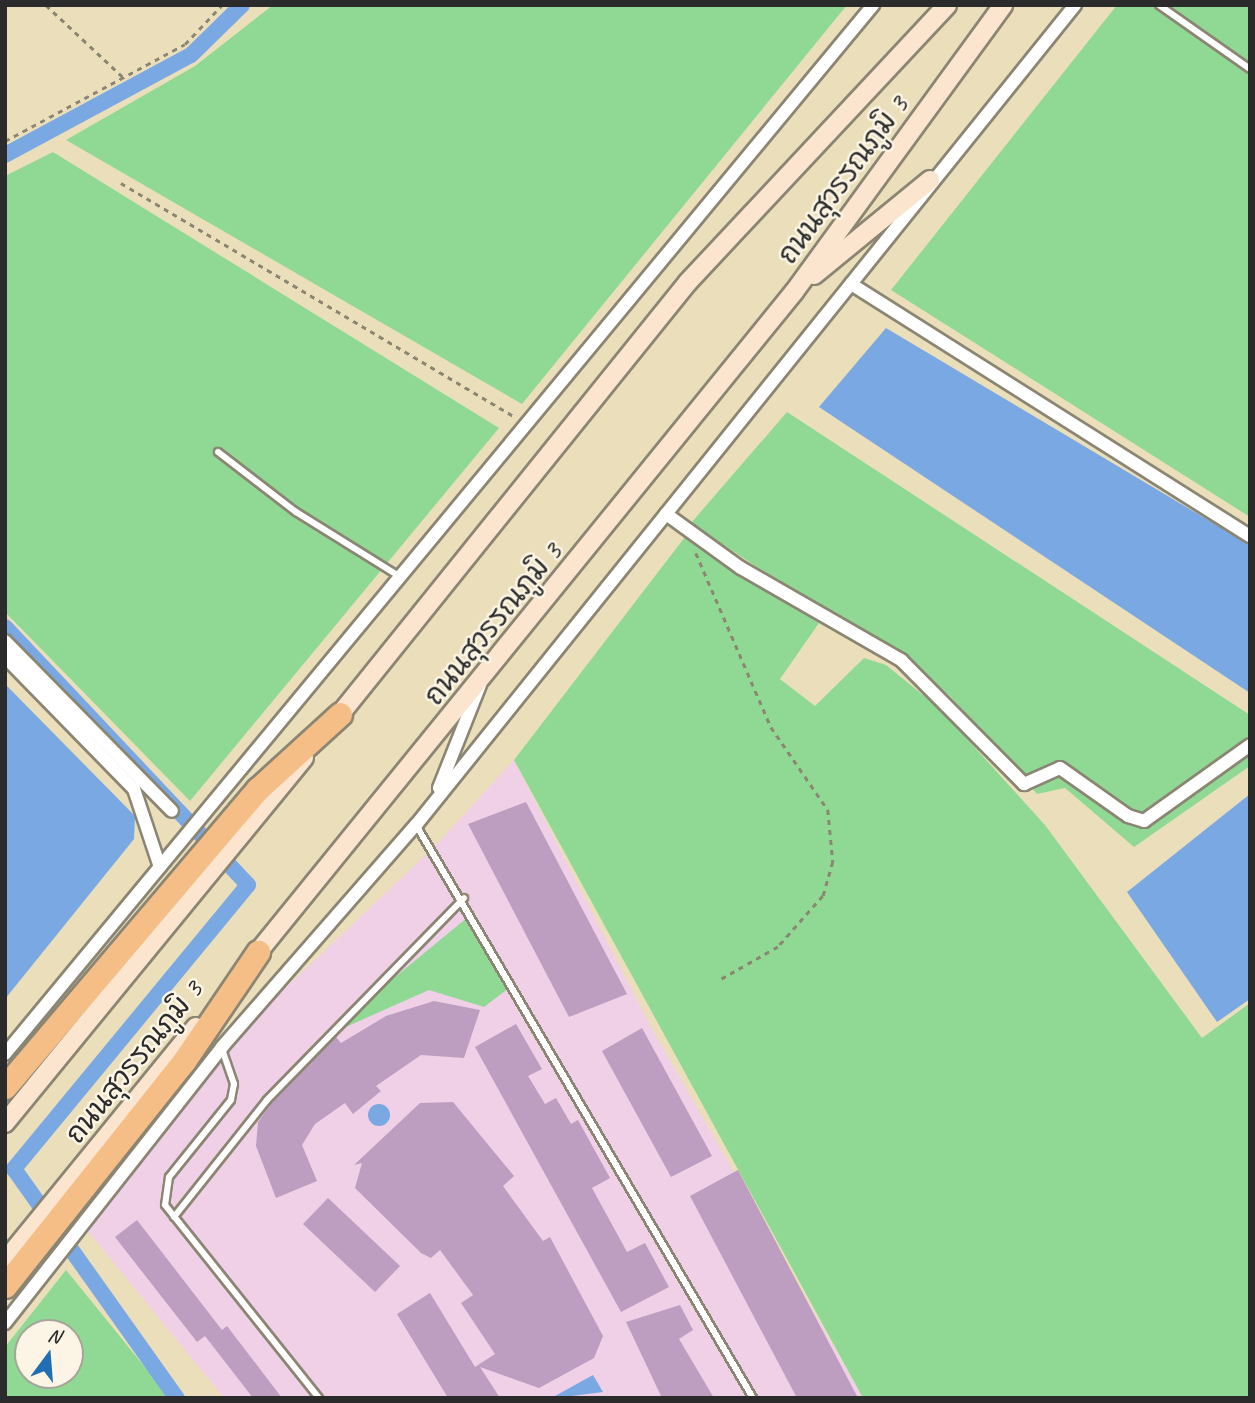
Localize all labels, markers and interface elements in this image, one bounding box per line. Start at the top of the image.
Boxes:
street label: ถนนสุวรรณภูมิ 3 [771,89,915,271]
street label: ถนนสุวรรณภูมิ 3 [417,536,569,712]
street label: ถนนสุวรรณภูมิ 3 [58,974,210,1150]
north arrow [14,1319,84,1389]
text: N [45,1323,63,1349]

